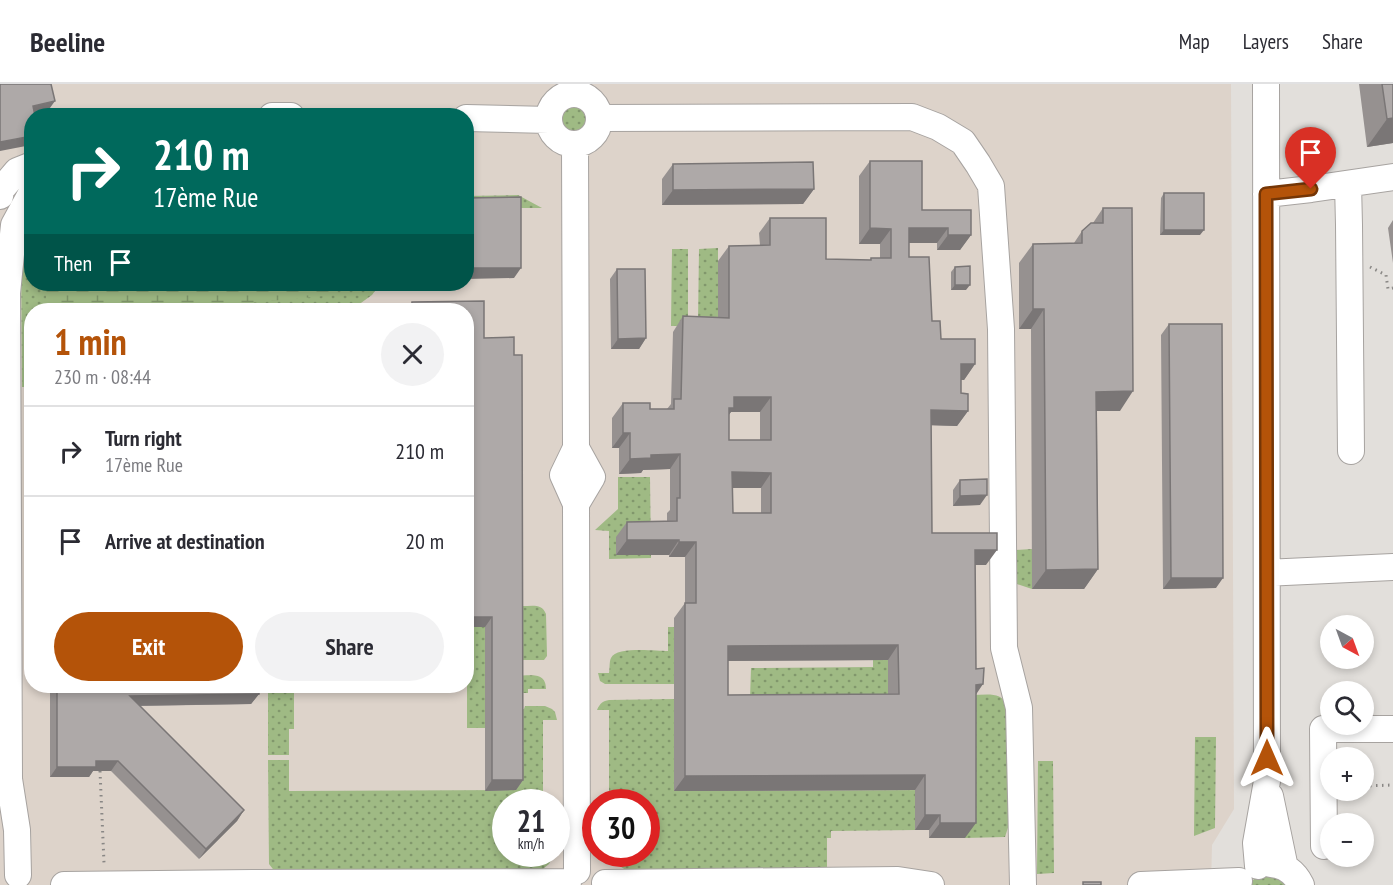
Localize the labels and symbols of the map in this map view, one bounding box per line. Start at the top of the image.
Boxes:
pin [1285,127,1336,189]
north arrow [1320,615,1374,669]
position arrow [1235,726,1299,790]
speed limit sign: 30 [582,789,660,867]

